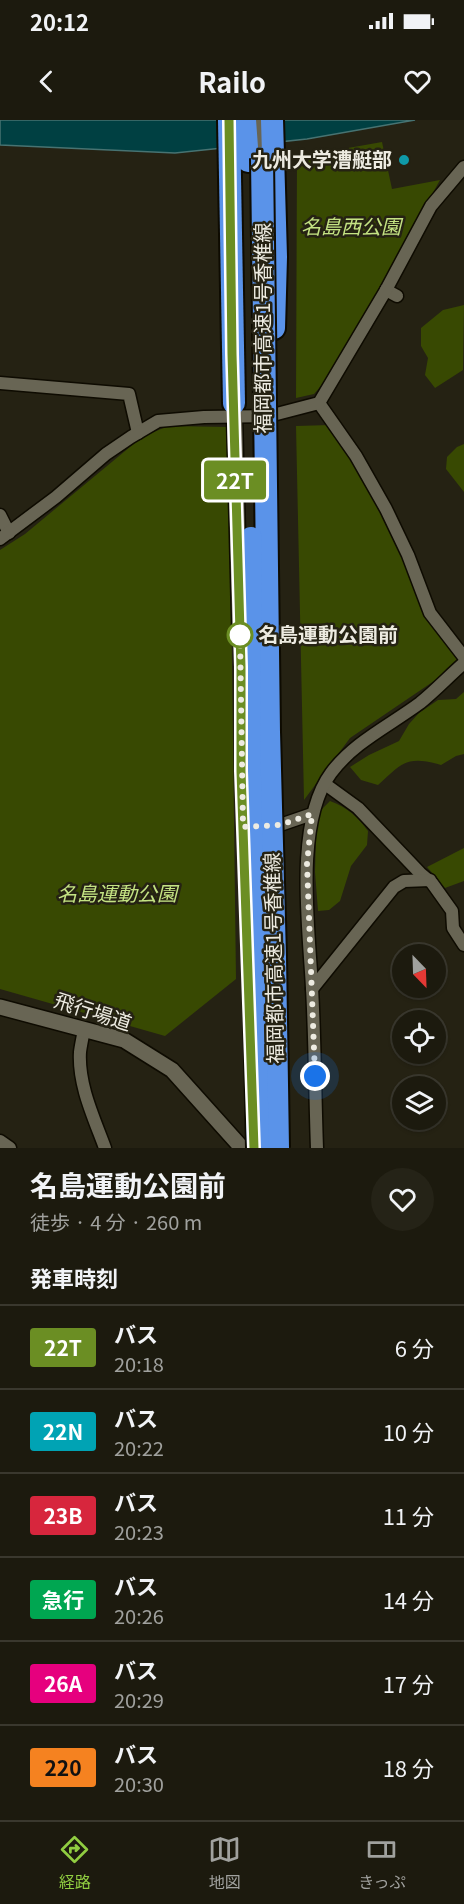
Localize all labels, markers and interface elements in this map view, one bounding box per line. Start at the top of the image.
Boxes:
text: 20:12 [30,5,89,37]
text: Railo [198,62,266,101]
icon: back [30,65,63,98]
icon: heart [401,65,434,98]
place label: 九州大学漕艇部 [252,144,392,173]
marker: 九州大学漕艇部 [397,153,411,167]
park label: 名島西公園 [301,211,404,240]
street label: 福岡都市高速1号香椎線 [247,222,276,434]
line badge: 22T [200,460,270,500]
text: 22T [216,465,254,495]
place label: 名島運動公園前 [258,619,398,648]
marker: 名島運動公園前 [227,622,253,648]
street label: 福岡都市高速1号香椎線 [256,852,289,1064]
park label: 名島運動公園 [57,878,180,907]
north arrow [392,944,446,998]
map controls [392,944,446,1130]
street label: 飛行場道 [51,984,136,1037]
button: locate [392,1010,446,1064]
your location [300,1061,330,1091]
button: layers [392,1076,446,1130]
text: 名島運動公園前 [30,1164,226,1204]
button: heart [371,1168,434,1231]
text: 徒歩 · 4 分 · 260 m [30,1207,202,1236]
text: 発車時刻 [30,1261,118,1293]
text: バス [114,1317,158,1349]
text: 6 分 [395,1331,434,1363]
text: 22T [44,1332,82,1362]
text: 20:18 [114,1349,164,1378]
text: バス [114,1401,158,1433]
text: 10 分 [383,1415,434,1447]
text: 22N [43,1416,83,1446]
text: 20:22 [114,1433,164,1462]
text: バス [114,1485,158,1517]
text: 11 分 [383,1499,434,1531]
text: 23B [43,1500,83,1530]
text: 20:23 [114,1517,164,1546]
text: バス [114,1569,158,1601]
text: 14 分 [383,1583,434,1615]
text: 急行 [42,1584,84,1614]
text: 20:26 [114,1601,164,1630]
text: バス [114,1653,158,1685]
text: 17 分 [383,1667,434,1699]
text: 26A [44,1668,82,1698]
text: 20:29 [114,1685,164,1714]
text: バス [114,1737,158,1769]
text: 18 分 [383,1751,434,1783]
text: 220 [44,1752,82,1782]
text: 20:30 [114,1769,164,1798]
tab: 経路 [58,1833,91,1893]
tab: 地図 [208,1833,241,1893]
tab: きっぷ [358,1833,406,1893]

